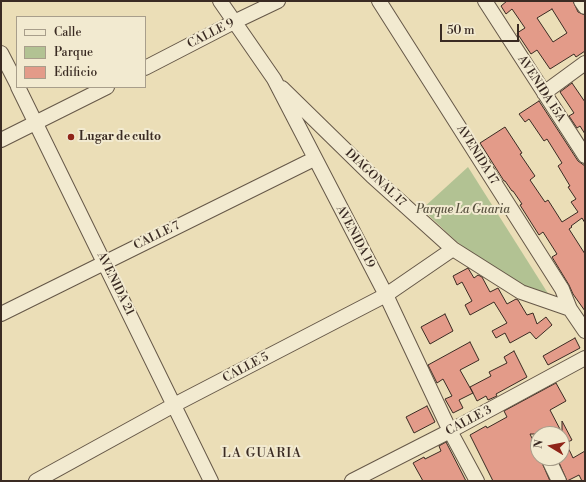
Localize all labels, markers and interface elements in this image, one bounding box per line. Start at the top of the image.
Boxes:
legend [16,16,146,88]
street label: CALLE 9 [185,16,237,52]
scale bar [442,16,521,42]
text: 50 m [447,23,475,38]
text: Calle [54,25,81,40]
text: Parque [54,45,93,60]
street label: AVENIDA 15A [514,53,568,125]
text: Edificio [54,65,97,80]
street label: AVENIDA 17 [453,123,501,187]
place label: Lugar de culto [79,130,161,144]
marker: Lugar de culto [66,132,76,142]
street label: DIAGONAL 17 [342,146,408,210]
street label: AVENIDA 19 [333,203,377,271]
park label: Parque La Guaria [416,203,510,217]
street label: CALLE 7 [132,219,182,253]
street label: AVENIDA 21 [93,250,137,318]
street label: CALLE 5 [221,350,271,386]
street label: CALLE 3 [444,403,494,439]
north arrow [530,426,570,466]
text: N [532,439,547,450]
district label: LA GUARIA [222,446,302,462]

